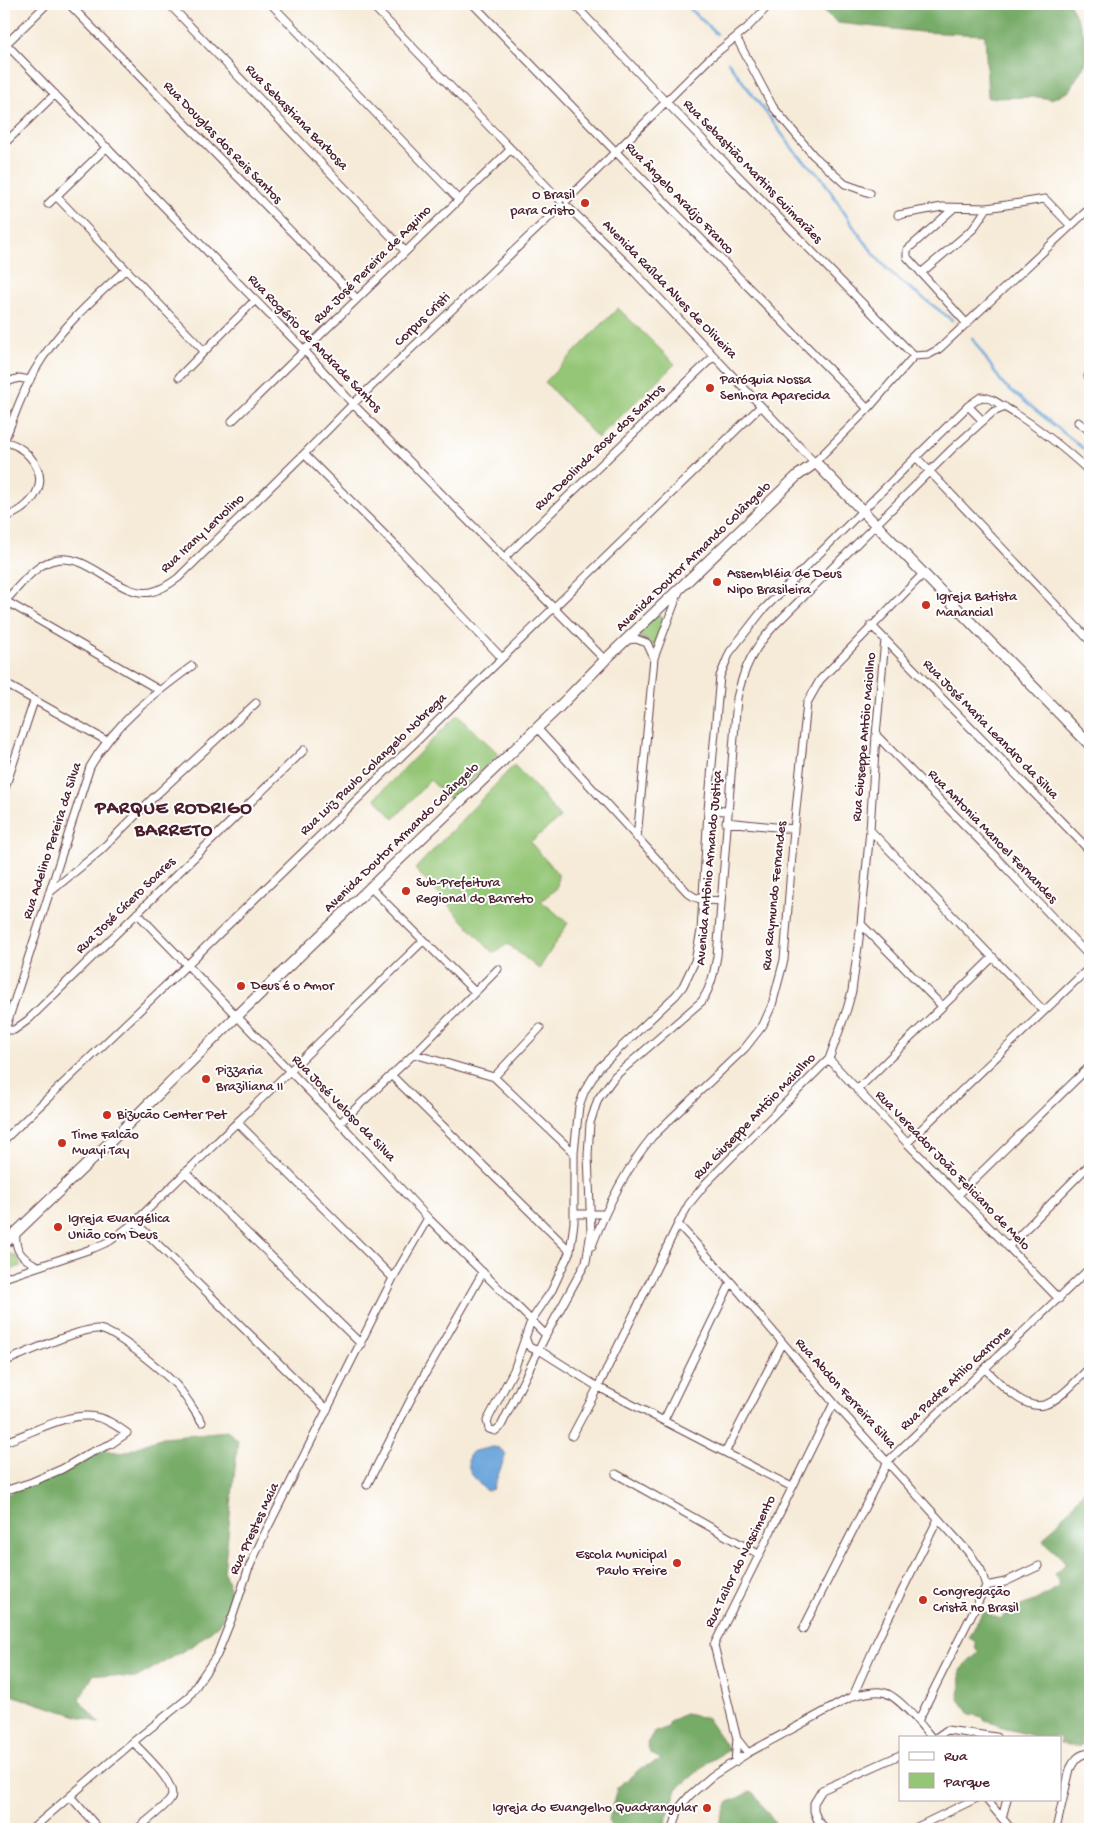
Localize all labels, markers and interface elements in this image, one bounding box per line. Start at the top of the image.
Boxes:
street label: Rua Sebastiana Barbosa [241,61,352,175]
street label: Rua Douglas dos Reis Santos [159,78,286,209]
street label: Rua Sebastião Martins Guimarães [679,96,826,248]
street label: Rua Ângelo Araújo Franco [621,139,738,259]
place label: O Brasil para Cristo [510,187,575,220]
marker: O Brasil para Cristo [579,197,591,209]
street label: Rua José Pereira de Aquino [310,202,436,328]
street label: Avenida Raílda Alves de Oliveira [598,217,741,364]
street label: Rua Rogério de Andrade Santos [243,271,385,417]
street label: Corpus Cristi [391,289,455,351]
place label: Paróquia Nossa Senhora Aparecida [719,372,831,405]
street label: Rua Deolinda Rosa dos Santos [531,381,669,515]
marker: Paróquia Nossa Senhora Aparecida [704,382,716,394]
street label: Avenida Doutor Armando Colângelo [613,478,775,636]
street label: Rua Irany Lervolino [157,491,249,577]
place label: Assembléia de Deus Nipo Brasileira [727,566,842,599]
marker: Assembléia de Deus Nipo Brasileira [711,576,723,588]
place label: Igreja Batista Manancial [936,589,1018,622]
marker: Igreja Batista Manancial [920,599,932,611]
street label: Rua Giuseppe Antôio Maiollno [849,652,881,822]
street label: Rua José Maria Leandro da Silva [918,656,1062,805]
street label: Rua Luiz Paulo Colangelo Nobrega [297,689,452,840]
street label: Rua Adelino Pereira da Silva [20,759,87,922]
street label: Avenida Doutor Armando Colângelo [321,759,483,917]
street label: Rua Antonia Manoel Fernandes [923,766,1061,908]
street label: Avenida Antônio Armando Justiça [693,769,727,966]
district label: PARQUE RODRIGO BARRETO [94,798,253,843]
street label: Rua Raymundo Fernandes [759,820,791,971]
street label: Rua José Cícero Soares [72,853,180,958]
place label: Sub-Prefeitura Regional do Barreto [416,875,533,908]
marker: Sub-Prefeitura Regional do Barreto [400,885,412,897]
place label: Deus é o Amor [250,978,335,995]
marker: Deus é o Amor [235,980,247,992]
street label: Rua Giuseppe Antôio Maiollno [690,1050,820,1184]
street label: Rua José Veloso da Silva [287,1052,399,1167]
place label: Pizzaria Braziliana II [215,1063,283,1096]
marker: Pizzaria Braziliana II [200,1073,212,1085]
street label: Rua Vereador João Feliciano de Melo [871,1087,1033,1255]
place label: Bizucão Center Pet [116,1107,228,1124]
marker: Bizucão Center Pet [101,1109,113,1121]
place label: Time Falcão Muayi Tay [71,1127,139,1160]
marker: Time Falcão Muayi Tay [56,1137,68,1149]
place label: Igreja Evangélica União com Deus [68,1211,171,1244]
marker: Igreja Evangélica União com Deus [52,1221,64,1233]
street label: Rua Padre Atilio Garrone [897,1323,1016,1435]
street label: Rua Abdon Ferreira Silva [791,1335,900,1454]
street label: Rua Prestes Maia [226,1479,284,1578]
street label: Rua Tailor do Nascimento [702,1493,780,1631]
place label: Escola Municipal Paulo Freire [575,1547,668,1580]
marker: Escola Municipal Paulo Freire [671,1557,683,1569]
place label: Congregação Cristã no Brasil [933,1584,1019,1617]
marker: Congregação Cristã no Brasil [917,1594,929,1606]
legend [899,1736,1062,1800]
text: Rua [944,1748,968,1766]
text: Parque [943,1774,990,1792]
place label: Igreja do Evangelho Quadrangular [492,1800,698,1817]
marker: Igreja do Evangelho Quadrangular [701,1802,713,1814]

